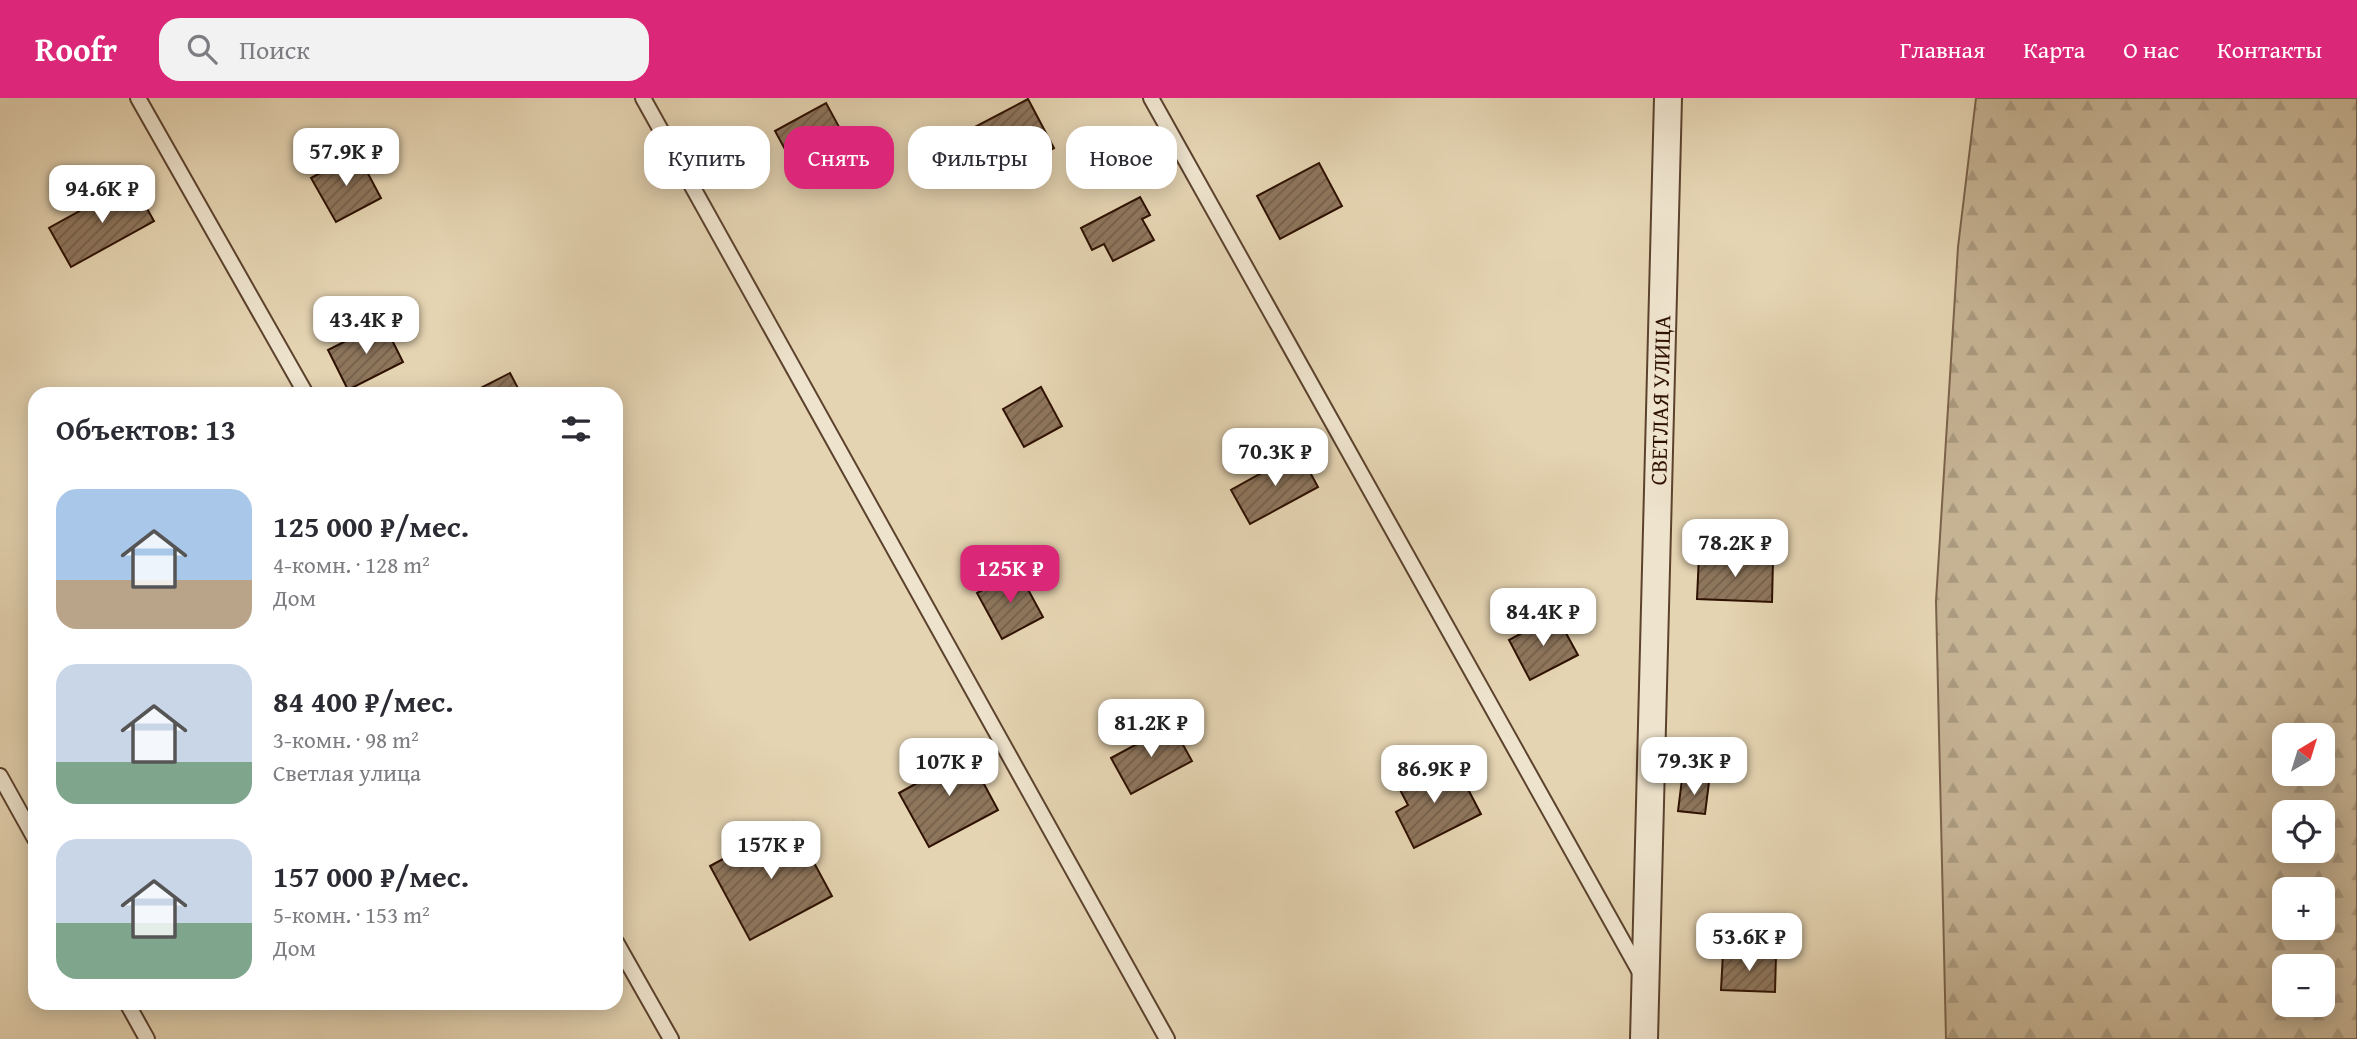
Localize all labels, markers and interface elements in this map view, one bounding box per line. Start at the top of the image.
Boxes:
search box [159,18,649,81]
text: Roofr [35,25,117,73]
icon: search [183,30,221,68]
text: Поиск [239,30,310,69]
text: Главная [1900,32,1985,67]
text: Карта [2023,32,2085,67]
text: О нас [2123,32,2179,67]
text: Контакты [2217,32,2322,67]
chip: Купить [644,126,770,189]
chip: Снять [784,126,894,189]
chip: Фильтры [908,126,1052,189]
chip: Новое [1066,126,1177,189]
pin: 57.9K ₽ [281,129,411,188]
text: 57.9K ₽ [309,134,383,167]
pin: 94.6K ₽ [37,166,167,225]
text: 94.6K ₽ [65,171,139,204]
pin: 43.4K ₽ [301,296,431,356]
text: 43.4K ₽ [329,302,403,335]
street label: СВЕТЛАЯ УЛИЦА [1641,315,1678,486]
text: Объектов: 13 [56,407,236,451]
icon: filters [557,410,595,448]
pin: 70.3K ₽ [1210,428,1340,488]
text: 70.3K ₽ [1238,434,1312,467]
text: 125 000 ₽/мес. [273,504,469,548]
icon: home [112,517,196,601]
pin: 78.2K ₽ [1670,519,1800,579]
text: 78.2K ₽ [1698,525,1772,558]
pin: 125K ₽ [953,546,1067,605]
text: 4-комн. · 128 m² [273,548,430,581]
text: 125K ₽ [976,551,1044,584]
text: Дом [273,581,316,614]
pin: 84.4K ₽ [1478,588,1608,648]
text: 84.4K ₽ [1506,594,1580,627]
text: 84 400 ₽/мес. [273,679,454,723]
icon: home [112,692,196,776]
pin: 81.2K ₽ [1086,700,1216,759]
text: 81.2K ₽ [1114,705,1188,738]
text: 3-комн. · 98 m² [273,723,419,756]
north arrow [2272,723,2334,786]
map controls [2272,723,2335,1017]
pin: 107K ₽ [892,738,1006,798]
pin: 79.3K ₽ [1629,738,1759,797]
text: 79.3K ₽ [1657,743,1731,776]
text: 107K ₽ [915,744,983,777]
pin: 86.9K ₽ [1369,746,1499,805]
text: 86.9K ₽ [1397,751,1471,784]
text: Светлая улица [273,756,421,789]
button: locate [2272,800,2335,863]
pin: 157K ₽ [714,822,828,881]
text: 157K ₽ [737,827,805,860]
text: 157 000 ₽/мес. [273,854,469,898]
icon: home [112,867,196,951]
button: + [2272,877,2335,940]
text: 5-комн. · 153 m² [273,898,430,931]
pin: 53.6K ₽ [1684,914,1814,973]
text: 53.6K ₽ [1712,919,1786,952]
text: Дом [273,931,316,964]
button: − [2272,954,2335,1017]

